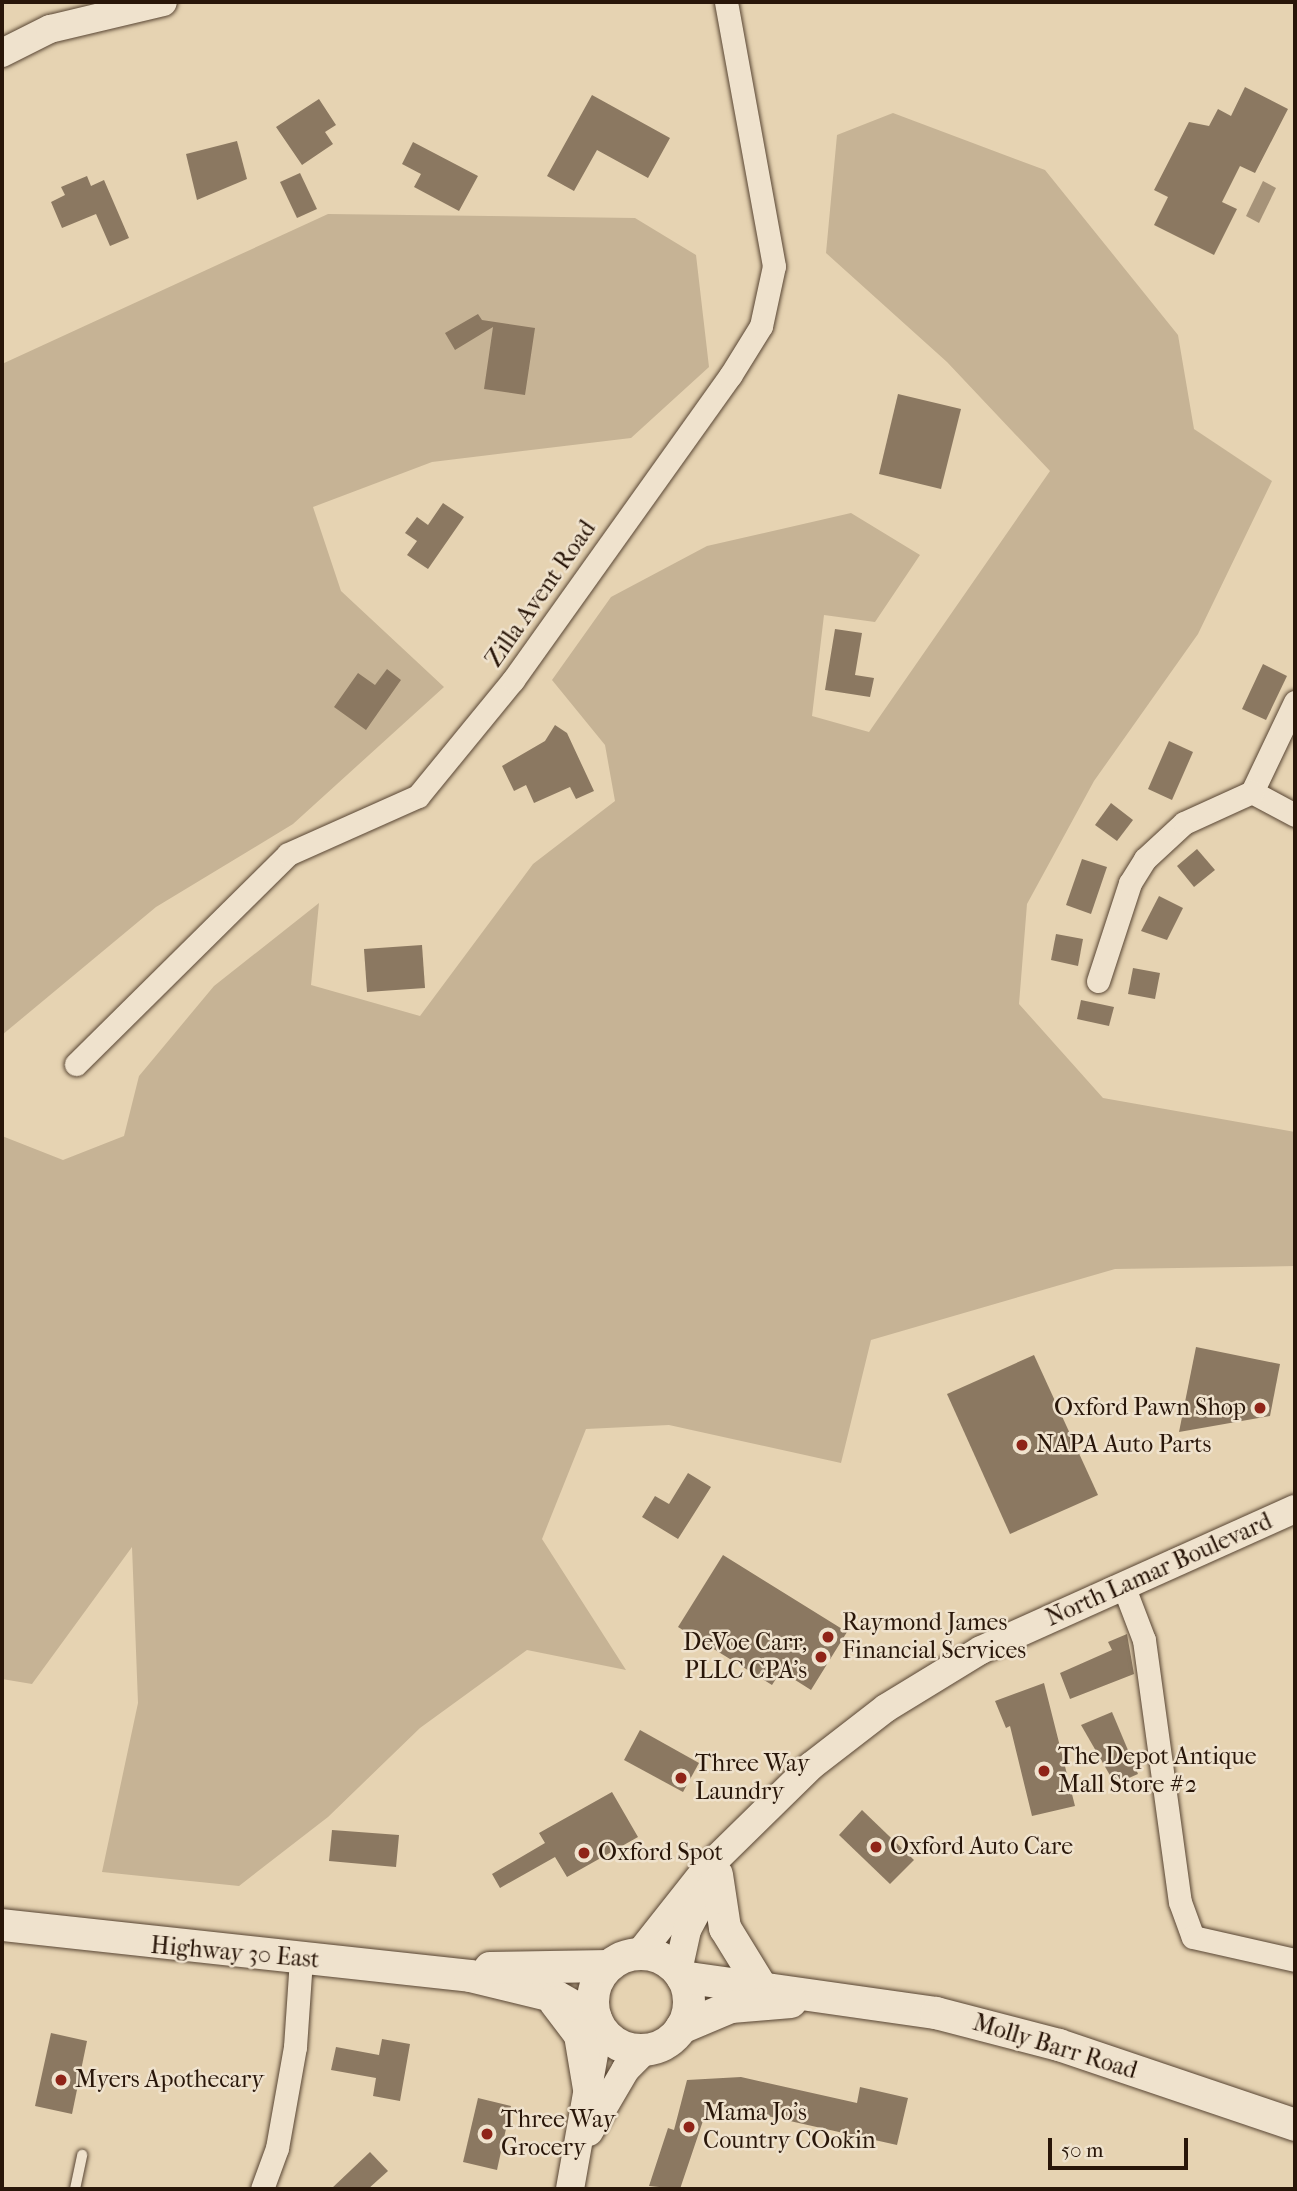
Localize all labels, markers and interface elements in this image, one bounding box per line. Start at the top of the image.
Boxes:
street label: Zilla Avent Road [480,515,602,673]
place label: Oxford Pawn Shop [1054,1394,1246,1422]
marker: Oxford Pawn Shop [1252,1400,1268,1416]
place label: NAPA Auto Parts [1036,1431,1211,1459]
marker: NAPA Auto Parts [1014,1437,1030,1453]
street label: North Lamar Boulevard [1041,1507,1277,1633]
place label: Raymond James Financial Services [842,1609,1026,1665]
place label: DeVoe Carr, PLLC CPA's [683,1629,807,1685]
marker: Raymond James Financial Services [820,1629,836,1645]
marker: DeVoe Carr, PLLC CPA's [813,1649,829,1665]
place label: The Depot Antique Mall Store #2 [1058,1743,1257,1799]
place label: Three Way Laundry [695,1750,810,1806]
marker: The Depot Antique Mall Store #2 [1036,1763,1052,1779]
marker: Three Way Laundry [673,1770,689,1786]
place label: Oxford Auto Care [890,1833,1073,1861]
place label: Oxford Spot [598,1839,723,1867]
marker: Oxford Auto Care [868,1839,884,1855]
marker: Oxford Spot [576,1845,592,1861]
street label: Highway 30 East [149,1931,321,1975]
street label: Molly Barr Road [969,2008,1141,2086]
place label: Myers Apothecary [75,2066,264,2094]
marker: Myers Apothecary [53,2072,69,2088]
place label: Mama Jo's Country COokin [703,2099,876,2155]
place label: Three Way Grocery [501,2106,616,2162]
marker: Mama Jo's Country COokin [681,2119,697,2135]
scale bar [1052,2124,1192,2168]
marker: Three Way Grocery [479,2126,495,2142]
text: 50 m [1061,2138,1104,2162]

